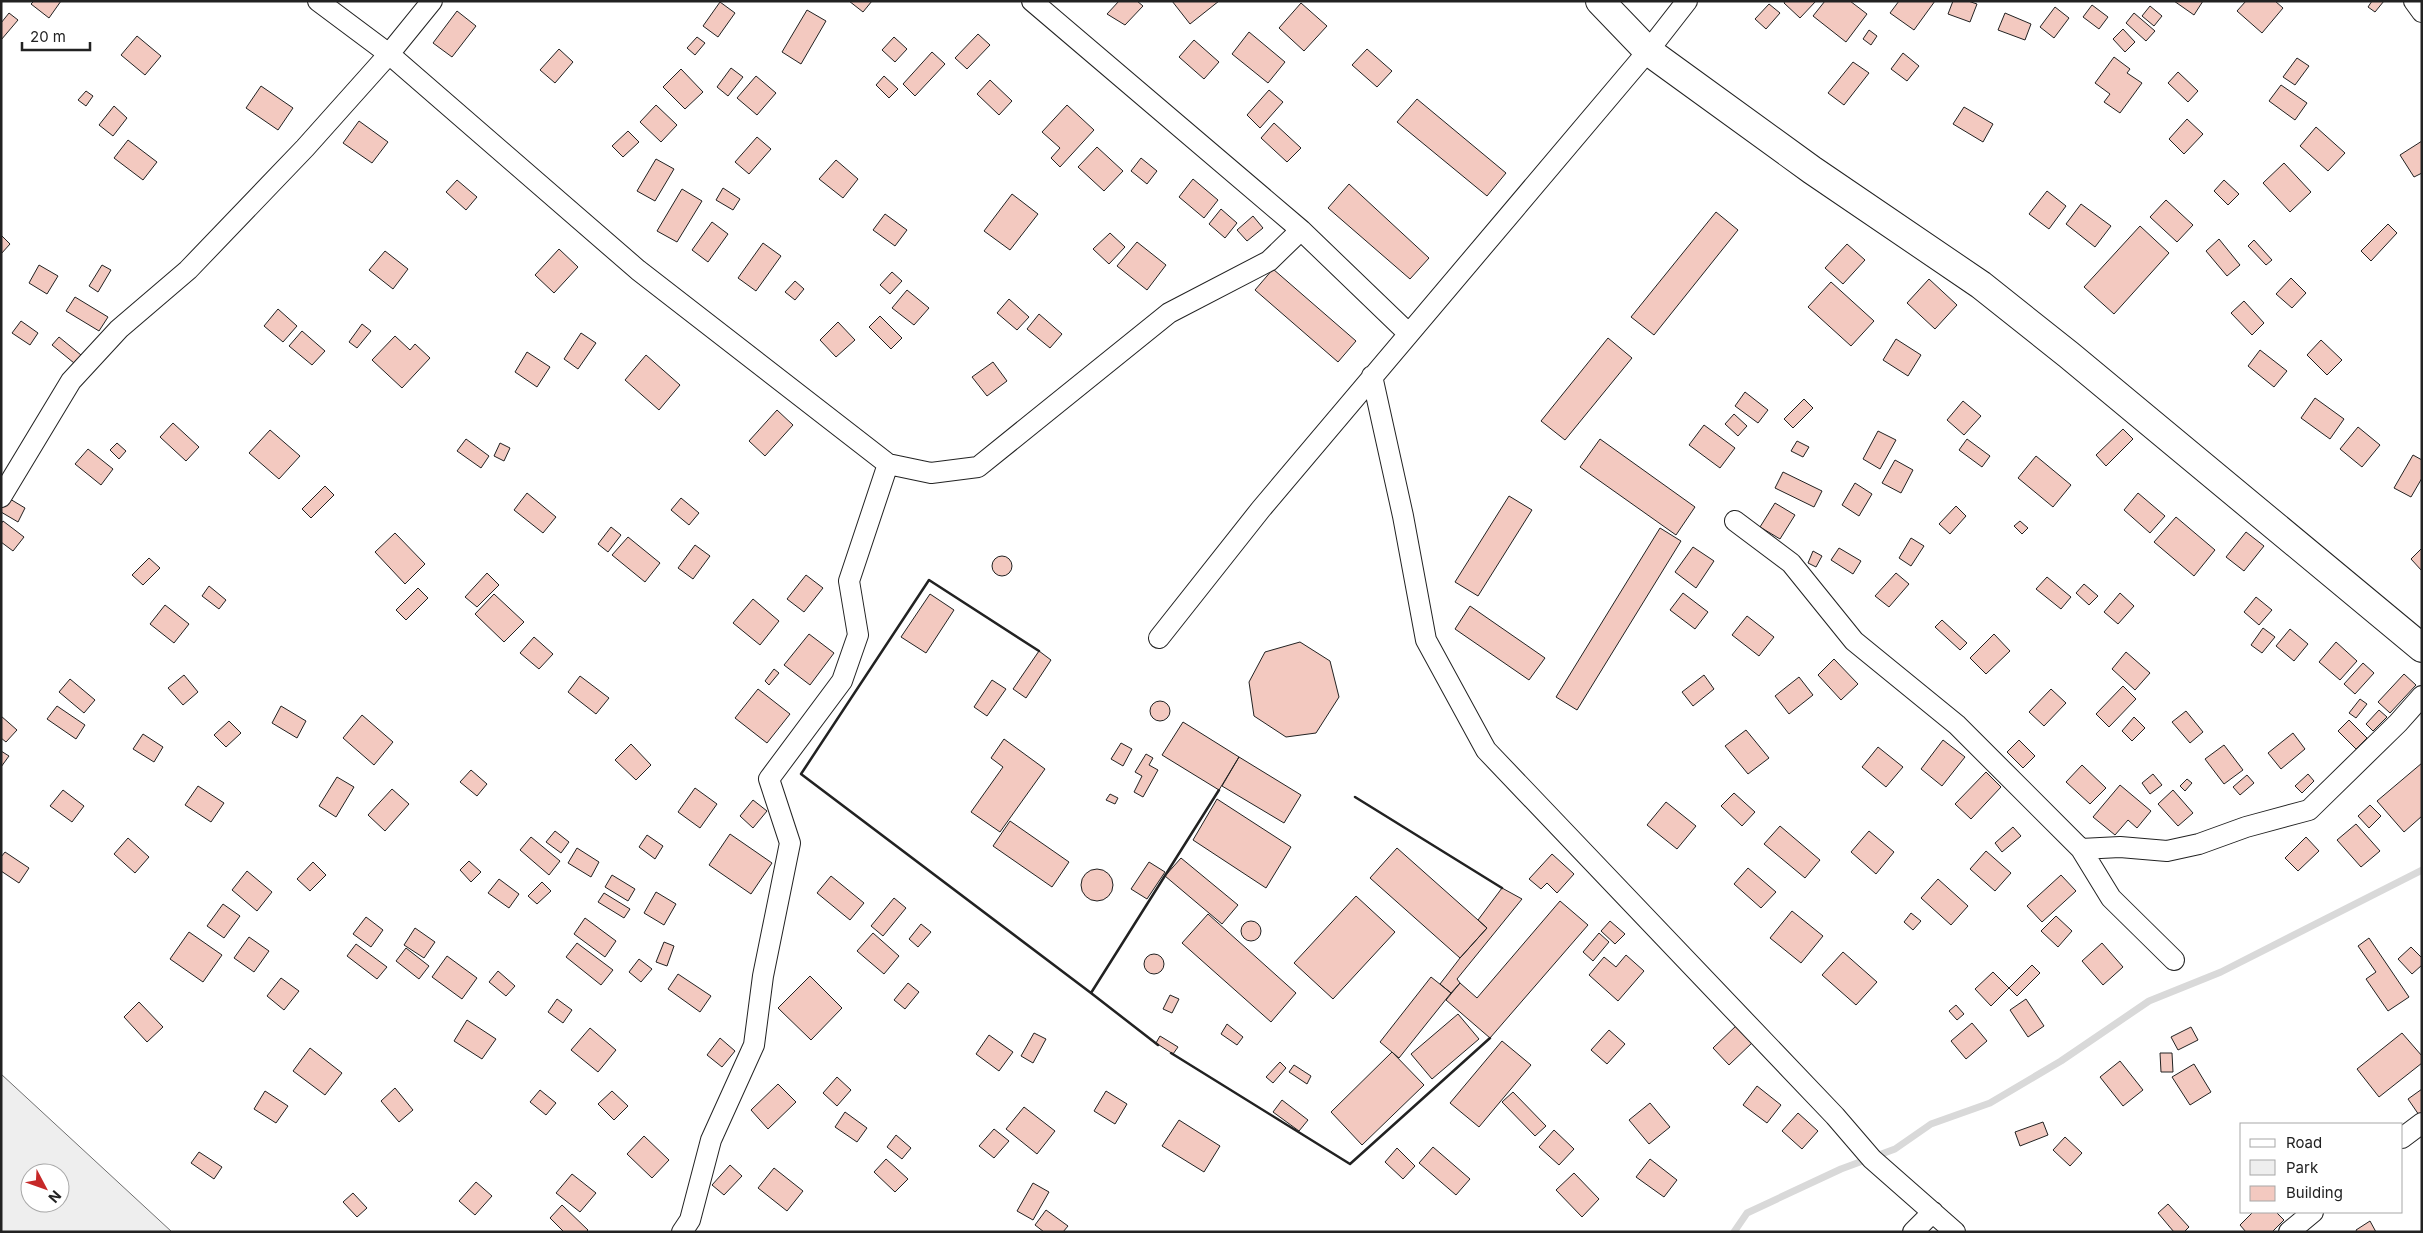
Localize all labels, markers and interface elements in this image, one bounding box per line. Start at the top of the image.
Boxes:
scale bar [22,20,90,52]
text: 20 m [30,27,66,46]
legend [2240,1123,2403,1213]
text: Road [2286,1133,2322,1152]
text: Park [2286,1158,2319,1177]
north arrow [20,1163,70,1213]
text: Building [2286,1183,2343,1202]
text: N [45,1187,65,1206]

